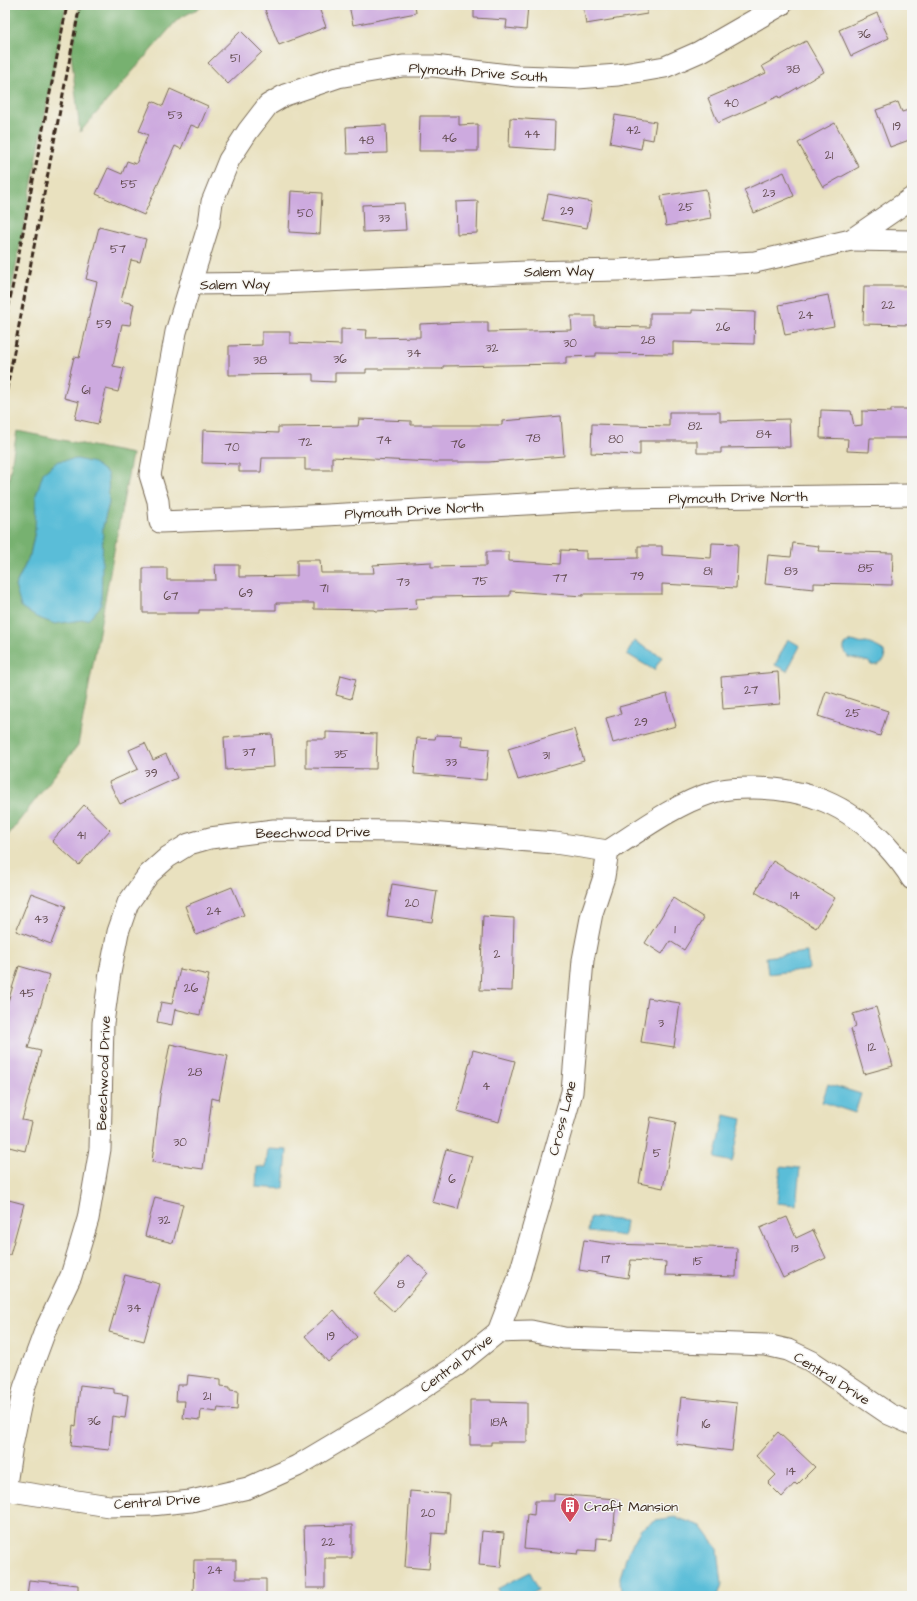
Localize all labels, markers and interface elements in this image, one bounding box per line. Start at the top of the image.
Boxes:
house number: 36 [857,26,871,43]
house number: 51 [230,50,240,67]
street label: Plymouth Drive South [408,58,548,88]
house number: 38 [786,61,800,78]
house number: 40 [723,95,739,112]
house number: 53 [168,107,182,124]
house number: 19 [893,118,901,135]
house number: 42 [625,122,641,139]
house number: 44 [524,126,540,143]
house number: 46 [441,130,457,147]
house number: 48 [358,132,374,149]
house number: 21 [825,147,834,164]
house number: 55 [121,176,138,193]
house number: 23 [763,185,775,202]
house number: 25 [678,199,694,216]
house number: 29 [560,203,574,220]
house number: 50 [297,205,313,222]
house number: 33 [378,210,390,227]
house number: 57 [110,241,127,258]
street label: Salem Way [524,261,595,283]
street label: Salem Way [200,274,271,296]
house number: 22 [881,297,895,314]
house number: 24 [798,307,814,324]
house number: 59 [96,316,112,333]
house number: 26 [716,319,731,336]
house number: 28 [641,332,656,349]
house number: 30 [563,335,577,352]
house number: 32 [486,340,499,357]
house number: 34 [407,345,421,362]
house number: 36 [333,351,347,368]
house number: 38 [253,352,267,369]
house number: 61 [81,382,91,399]
house number: 82 [688,418,702,435]
house number: 84 [756,426,772,443]
house number: 78 [525,430,541,447]
house number: 80 [608,431,624,448]
house number: 74 [376,432,392,449]
house number: 72 [298,434,312,451]
house number: 76 [451,436,466,453]
house number: 70 [225,439,240,456]
street label: Plymouth Drive North [668,487,808,509]
street label: Plymouth Drive North [344,497,484,525]
house number: 85 [858,560,875,577]
house number: 81 [703,563,713,580]
house number: 83 [784,563,798,580]
house number: 79 [630,568,644,585]
house number: 77 [553,570,568,587]
house number: 75 [472,573,488,590]
house number: 73 [396,574,410,591]
house number: 71 [320,580,329,597]
house number: 69 [239,585,253,602]
house number: 67 [164,588,179,605]
house number: 27 [744,682,759,699]
house number: 25 [845,705,861,722]
house number: 29 [634,714,648,731]
house number: 37 [242,744,256,761]
house number: 35 [334,746,349,763]
house number: 31 [542,747,550,764]
house number: 33 [445,754,457,771]
house number: 39 [145,765,158,782]
street label: Beechwood Drive [256,822,371,844]
house number: 41 [76,827,86,844]
house number: 14 [790,887,800,904]
house number: 20 [405,895,420,912]
house number: 24 [206,903,222,920]
house number: 43 [34,911,48,928]
house number: 1 [674,921,676,938]
house number: 2 [494,946,501,963]
house number: 26 [184,980,199,997]
house number: 45 [19,985,36,1002]
street label: Beechwood Drive [92,1015,116,1131]
house number: 3 [658,1015,664,1032]
house number: 12 [868,1039,876,1056]
house number: 28 [188,1064,203,1081]
house number: 4 [482,1078,490,1095]
street label: Cross Lane [544,1078,582,1158]
house number: 30 [173,1134,187,1151]
house number: 5 [653,1145,662,1162]
house number: 6 [448,1171,456,1188]
house number: 32 [158,1212,171,1229]
house number: 13 [791,1240,799,1257]
house number: 17 [602,1251,611,1268]
house number: 15 [693,1253,704,1270]
house number: 8 [397,1276,405,1293]
house number: 34 [127,1300,141,1317]
house number: 19 [327,1328,335,1345]
street label: Central Drive [416,1330,498,1398]
street label: Central Drive [789,1347,874,1410]
house number: 21 [203,1388,212,1405]
house number: 36 [87,1413,101,1430]
house number: 18A [490,1414,508,1431]
house number: 16 [701,1416,711,1433]
house number: 14 [786,1463,796,1480]
street label: Central Drive [113,1489,201,1515]
building icon: Craft Mansion [559,1495,581,1523]
place label: Craft Mansion [584,1497,678,1517]
house number: 20 [421,1505,436,1522]
house number: 22 [321,1534,335,1551]
house number: 24 [207,1562,223,1579]

